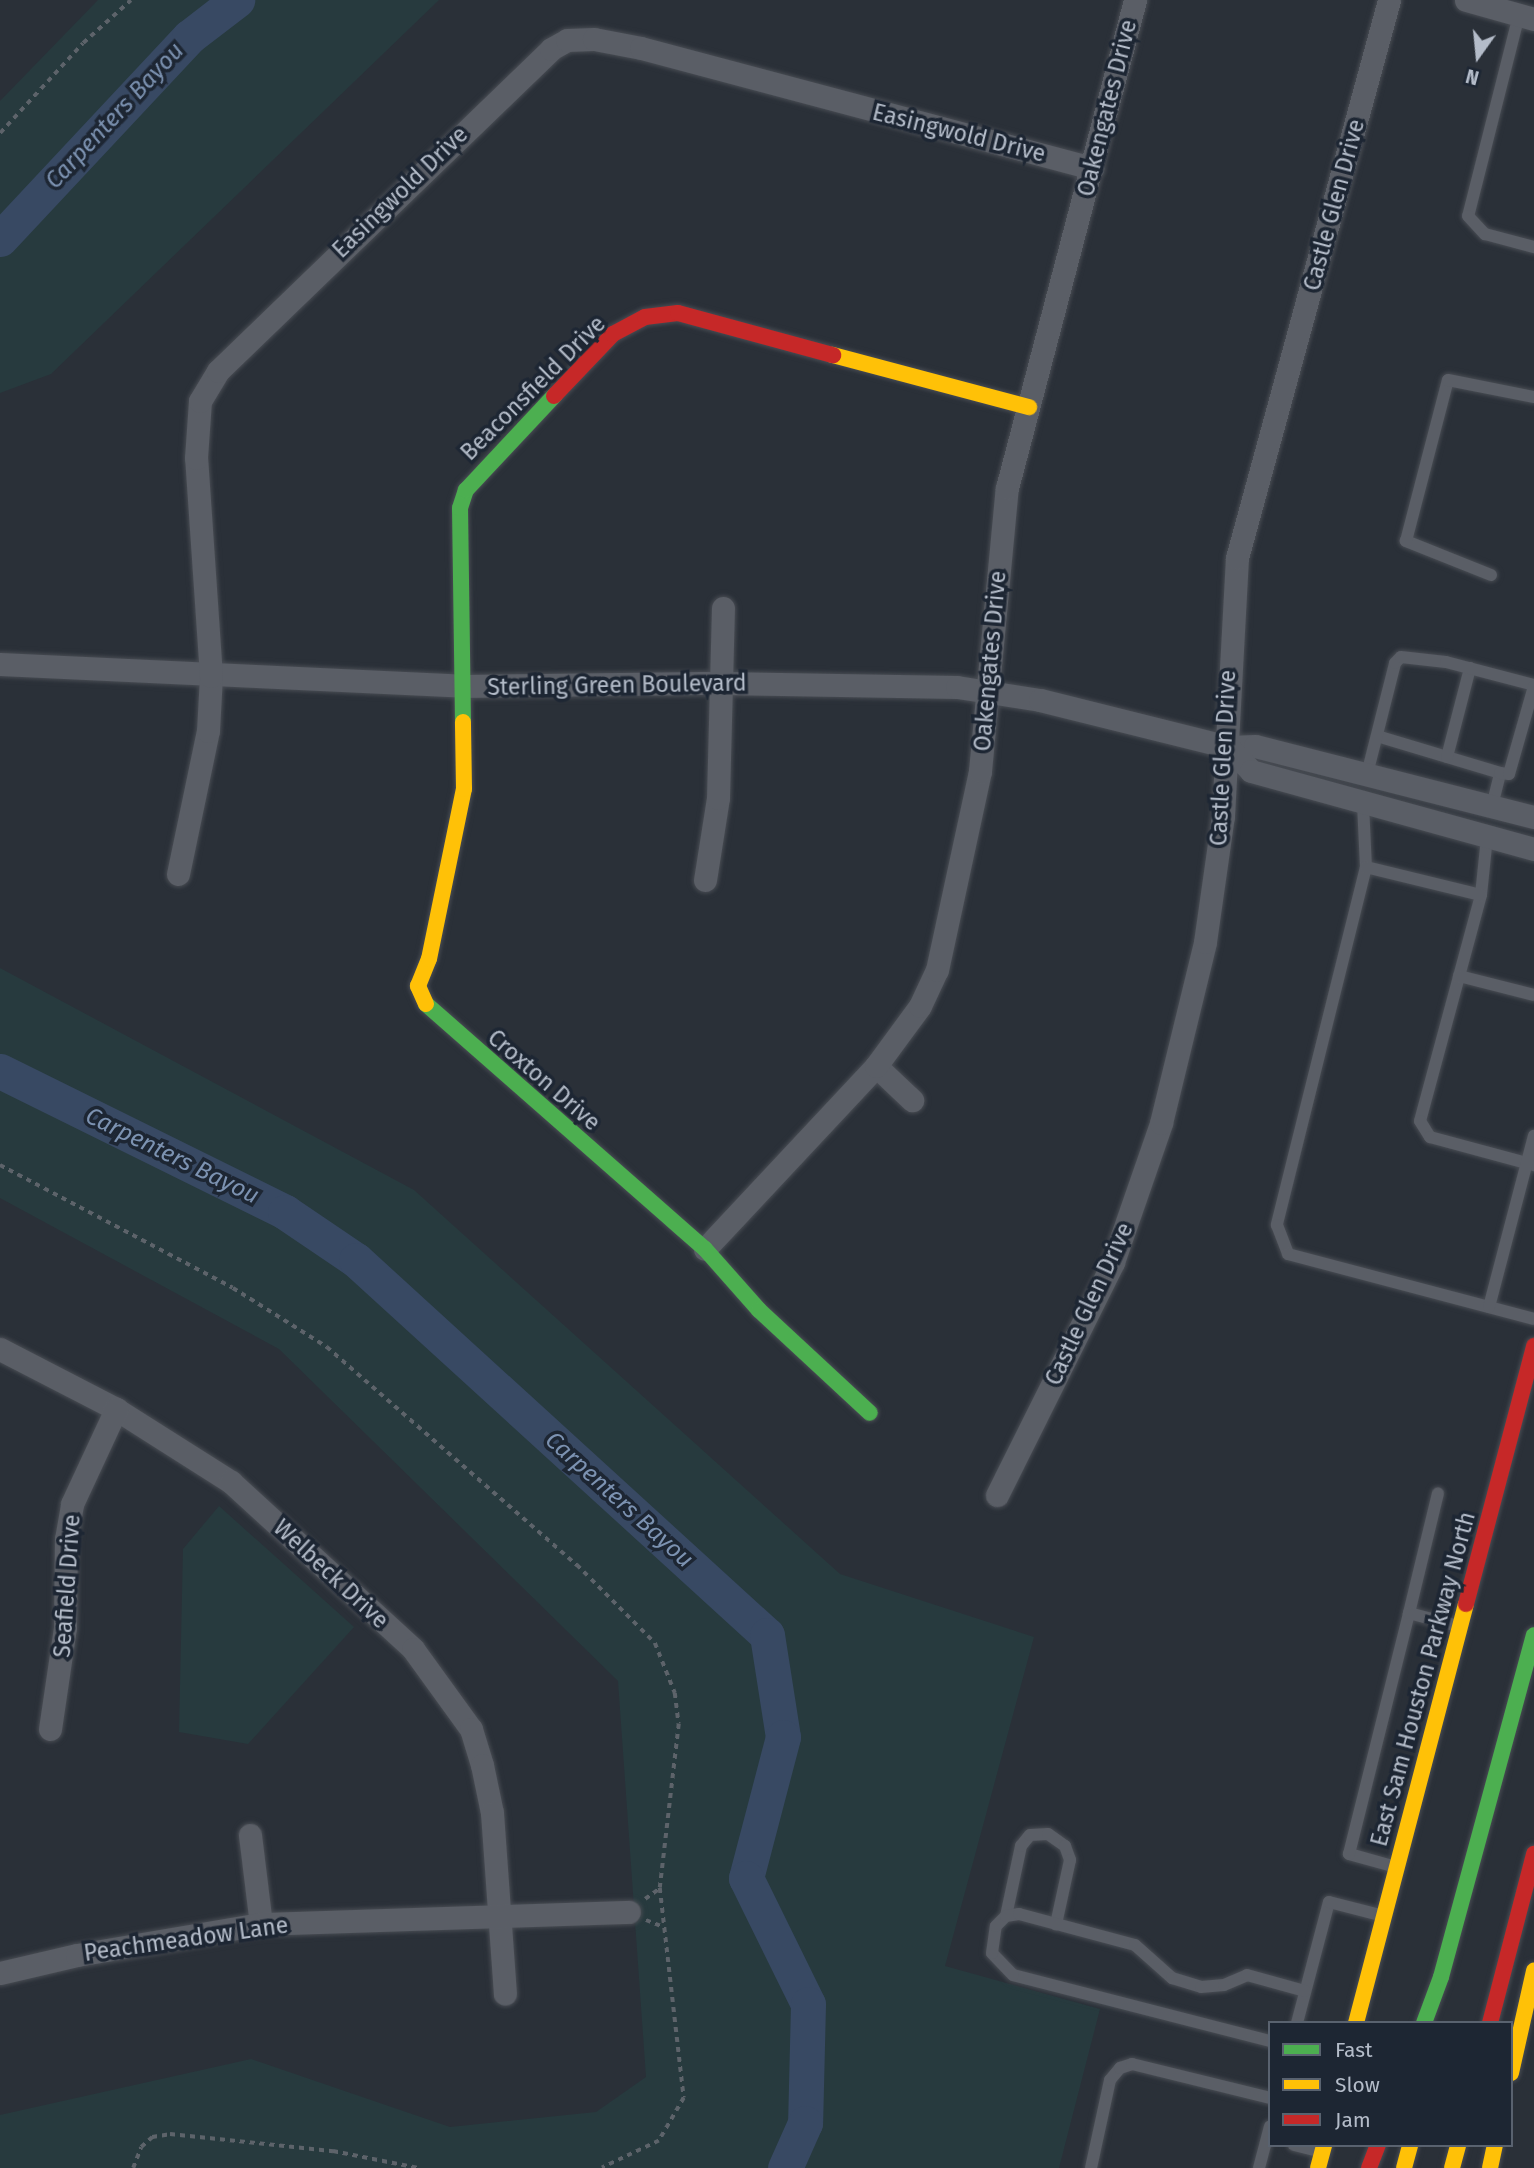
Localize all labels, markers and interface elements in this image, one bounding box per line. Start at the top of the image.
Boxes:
street label: Oakengates Drive [1072,17,1142,199]
north arrow [1443,21,1513,91]
water label: Carpenters Bayou [40,37,190,195]
text: N [1463,64,1482,90]
street label: Easingwold Drive [870,98,1048,168]
street label: Castle Glen Drive [1298,116,1370,294]
street label: Easingwold Drive [327,120,473,264]
street label: Beaconsfield Drive [455,310,611,466]
street label: Oakengates Drive [968,570,1012,752]
street label: Sterling Green Boulevard [487,669,747,701]
street label: Castle Glen Drive [1205,669,1241,847]
street label: Croxton Drive [482,1024,606,1136]
water label: Carpenters Bayou [80,1101,264,1211]
street label: Castle Glen Drive [1039,1218,1139,1390]
water label: Carpenters Bayou [539,1426,699,1574]
street label: East Sam Houston Parkway North [1365,1509,1481,1849]
street label: Seafield Drive [48,1513,86,1659]
street label: Welbeck Drive [268,1514,394,1634]
street label: Peachmeadow Lane [82,1911,290,1967]
legend [1268,2021,1513,2147]
text: Fast [1335,2037,1373,2063]
text: Slow [1335,2072,1380,2098]
text: Jam [1335,2107,1371,2133]

